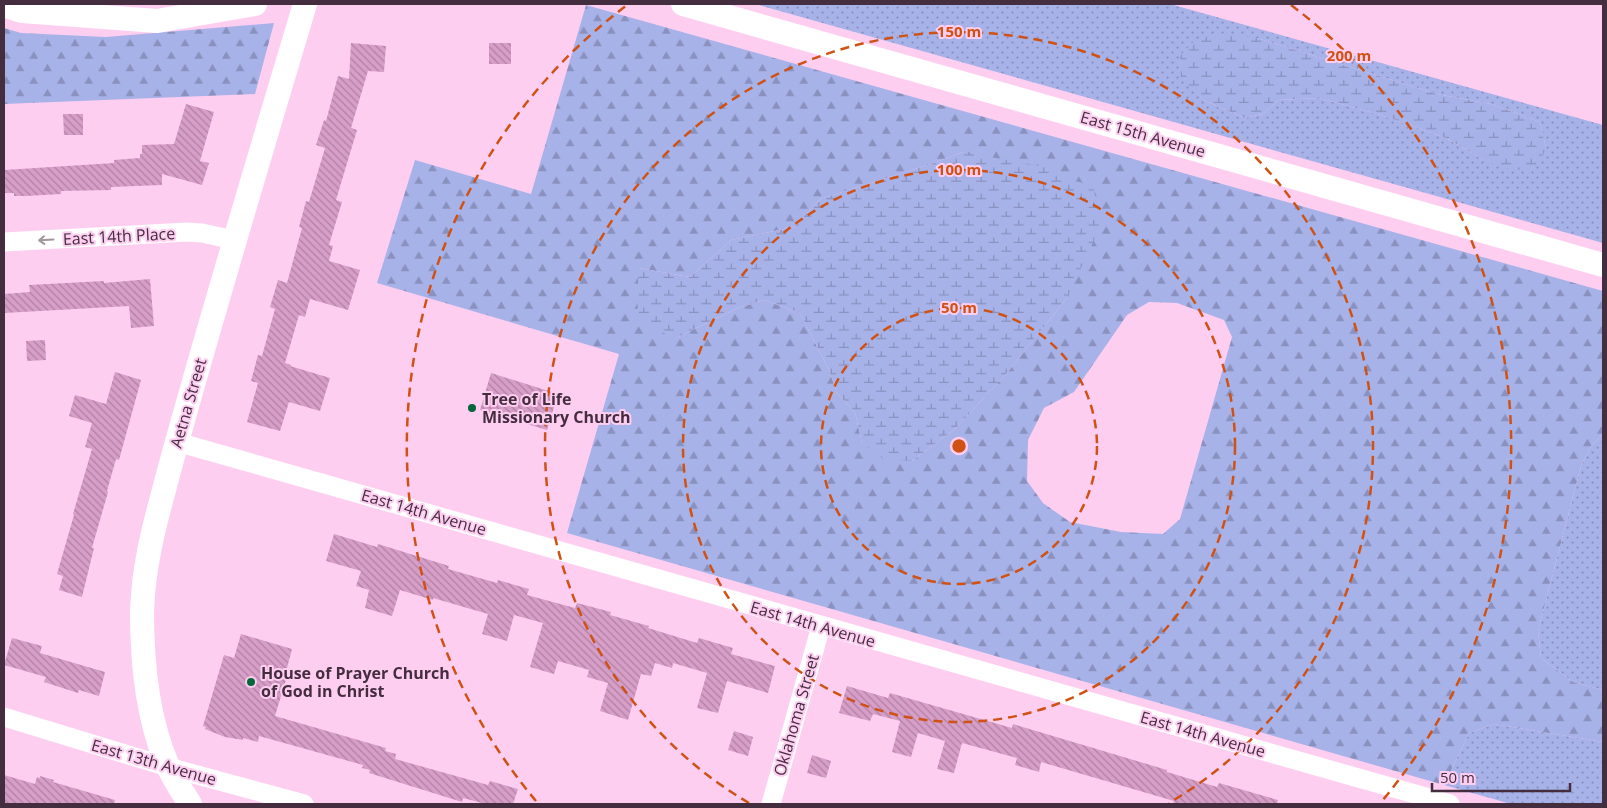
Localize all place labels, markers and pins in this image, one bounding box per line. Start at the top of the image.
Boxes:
place label: Tree of Life Missionary Church [482,388,631,428]
marker: Tree of Life Missionary Church [466,402,478,414]
centre of rings [950,437,968,455]
place label: House of Prayer Church of God in Christ [261,662,450,702]
marker: House of Prayer Church of God in Christ [245,676,257,688]

